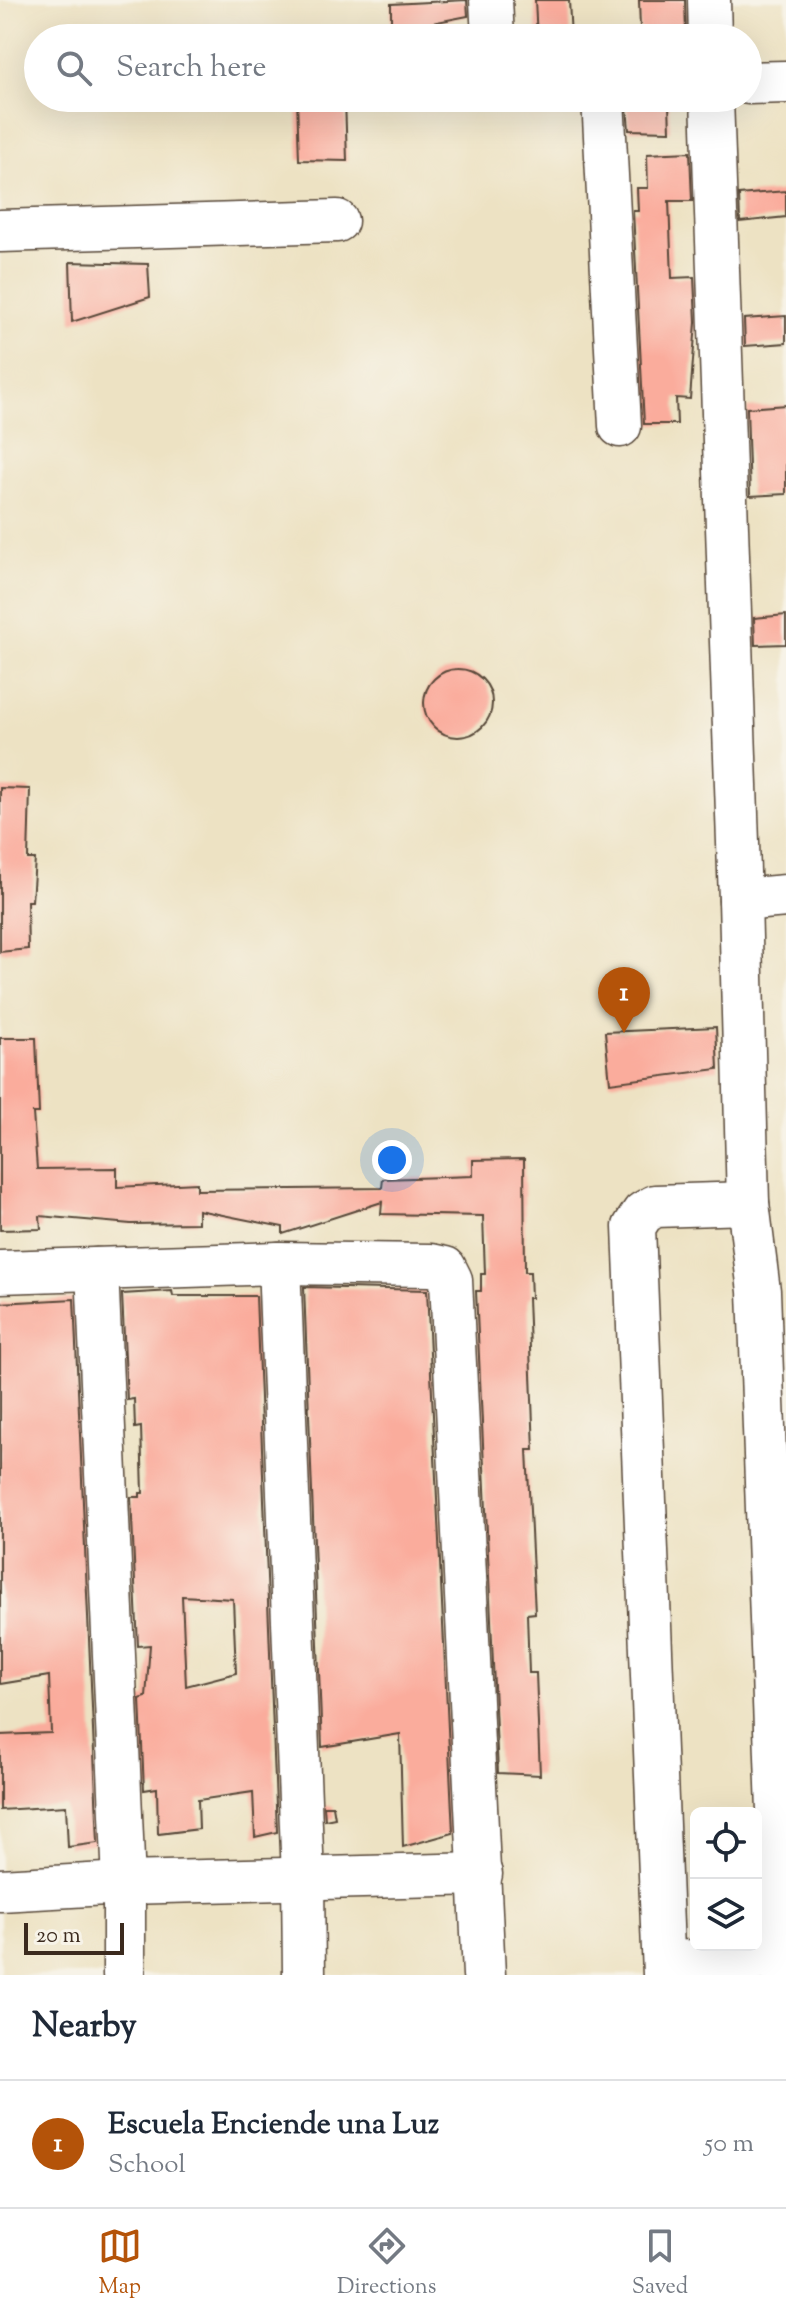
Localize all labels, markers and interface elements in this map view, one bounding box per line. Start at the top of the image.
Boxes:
search box [24,24,762,112]
icon: search [52,46,96,90]
text: Search here [116,47,266,90]
pin: 1 [598,967,650,1033]
your location [372,1140,412,1180]
map controls [690,1807,762,1951]
button: locate [690,1807,762,1879]
button: layers [690,1879,762,1951]
scale bar [24,1919,124,1955]
text: 20 m [36,1921,81,1953]
text: Nearby [32,2003,137,2052]
text: Escuela Enciende una Luz [108,2104,439,2147]
text: 1 [54,2126,62,2163]
text: 50 m [704,2126,754,2163]
text: School [108,2147,186,2184]
tab: Map [98,2224,142,2304]
tab: Directions [337,2224,436,2304]
tab: Saved [632,2224,688,2304]

